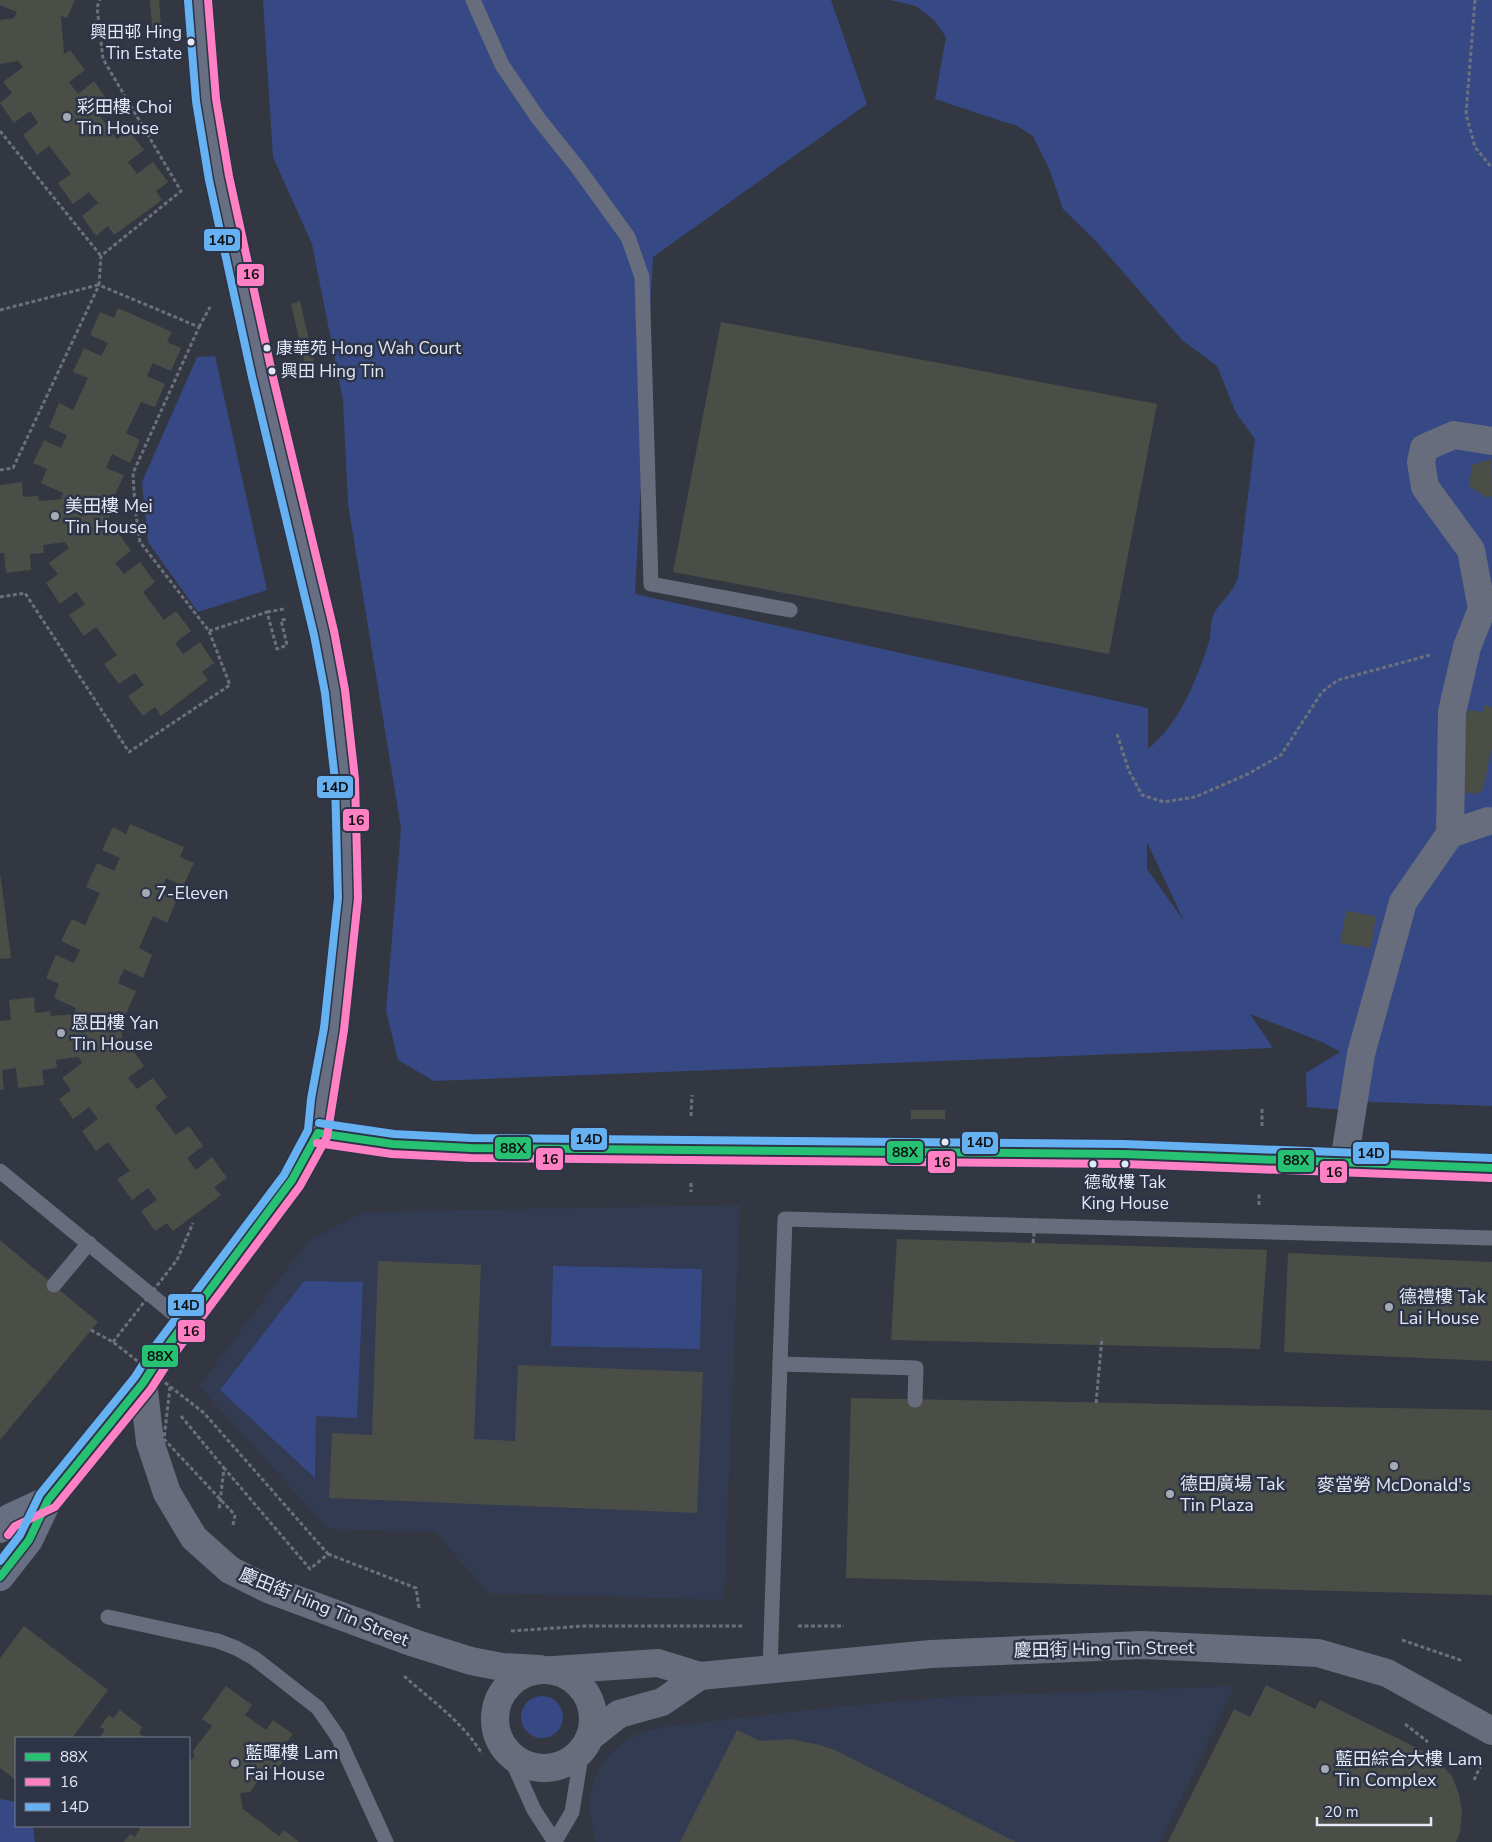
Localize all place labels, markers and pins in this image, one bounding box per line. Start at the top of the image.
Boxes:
place label: 興田邨 Hing Tin Estate [90,21,182,65]
marker: 興田邨 Hing Tin Estate [186,37,196,47]
place label: 彩田樓 Choi Tin House [77,95,172,140]
marker: 彩田樓 Choi Tin House [61,111,73,123]
place label: 康華苑 Hong Wah Court [276,337,462,360]
marker: 康華苑 Hong Wah Court [262,343,272,353]
place label: 興田 Hing Tin [281,360,384,383]
marker: 興田 Hing Tin [267,366,277,376]
place label: 美田樓 Mei Tin House [65,494,153,539]
marker: 美田樓 Mei Tin House [49,510,61,522]
place label: 7-Eleven [156,881,229,905]
marker: 7-Eleven [140,887,152,899]
place label: 恩田樓 Yan Tin House [71,1011,159,1056]
marker: 恩田樓 Yan Tin House [55,1027,67,1039]
unlabelled marker [940,1137,950,1147]
unlabelled marker [1088,1159,1098,1169]
marker: 德敬樓 Tak King House [1120,1159,1130,1169]
place label: 德敬樓 Tak King House [1081,1171,1169,1215]
place label: 德禮樓 Tak Lai House [1399,1285,1487,1330]
marker: 德禮樓 Tak Lai House [1383,1301,1395,1313]
marker: 麥當勞 McDonald's [1388,1460,1400,1472]
place label: 德田廣場 Tak Tin Plaza [1180,1472,1286,1517]
place label: 麥當勞 McDonald's [1317,1473,1471,1497]
marker: 德田廣場 Tak Tin Plaza [1164,1488,1176,1500]
place label: 藍暉樓 Lam Fai House [245,1741,338,1786]
place label: 藍田綜合大樓 Lam Tin Complex [1335,1747,1482,1792]
marker: 藍暉樓 Lam Fai House [229,1757,241,1769]
marker: 藍田綜合大樓 Lam Tin Complex [1319,1763,1331,1775]

